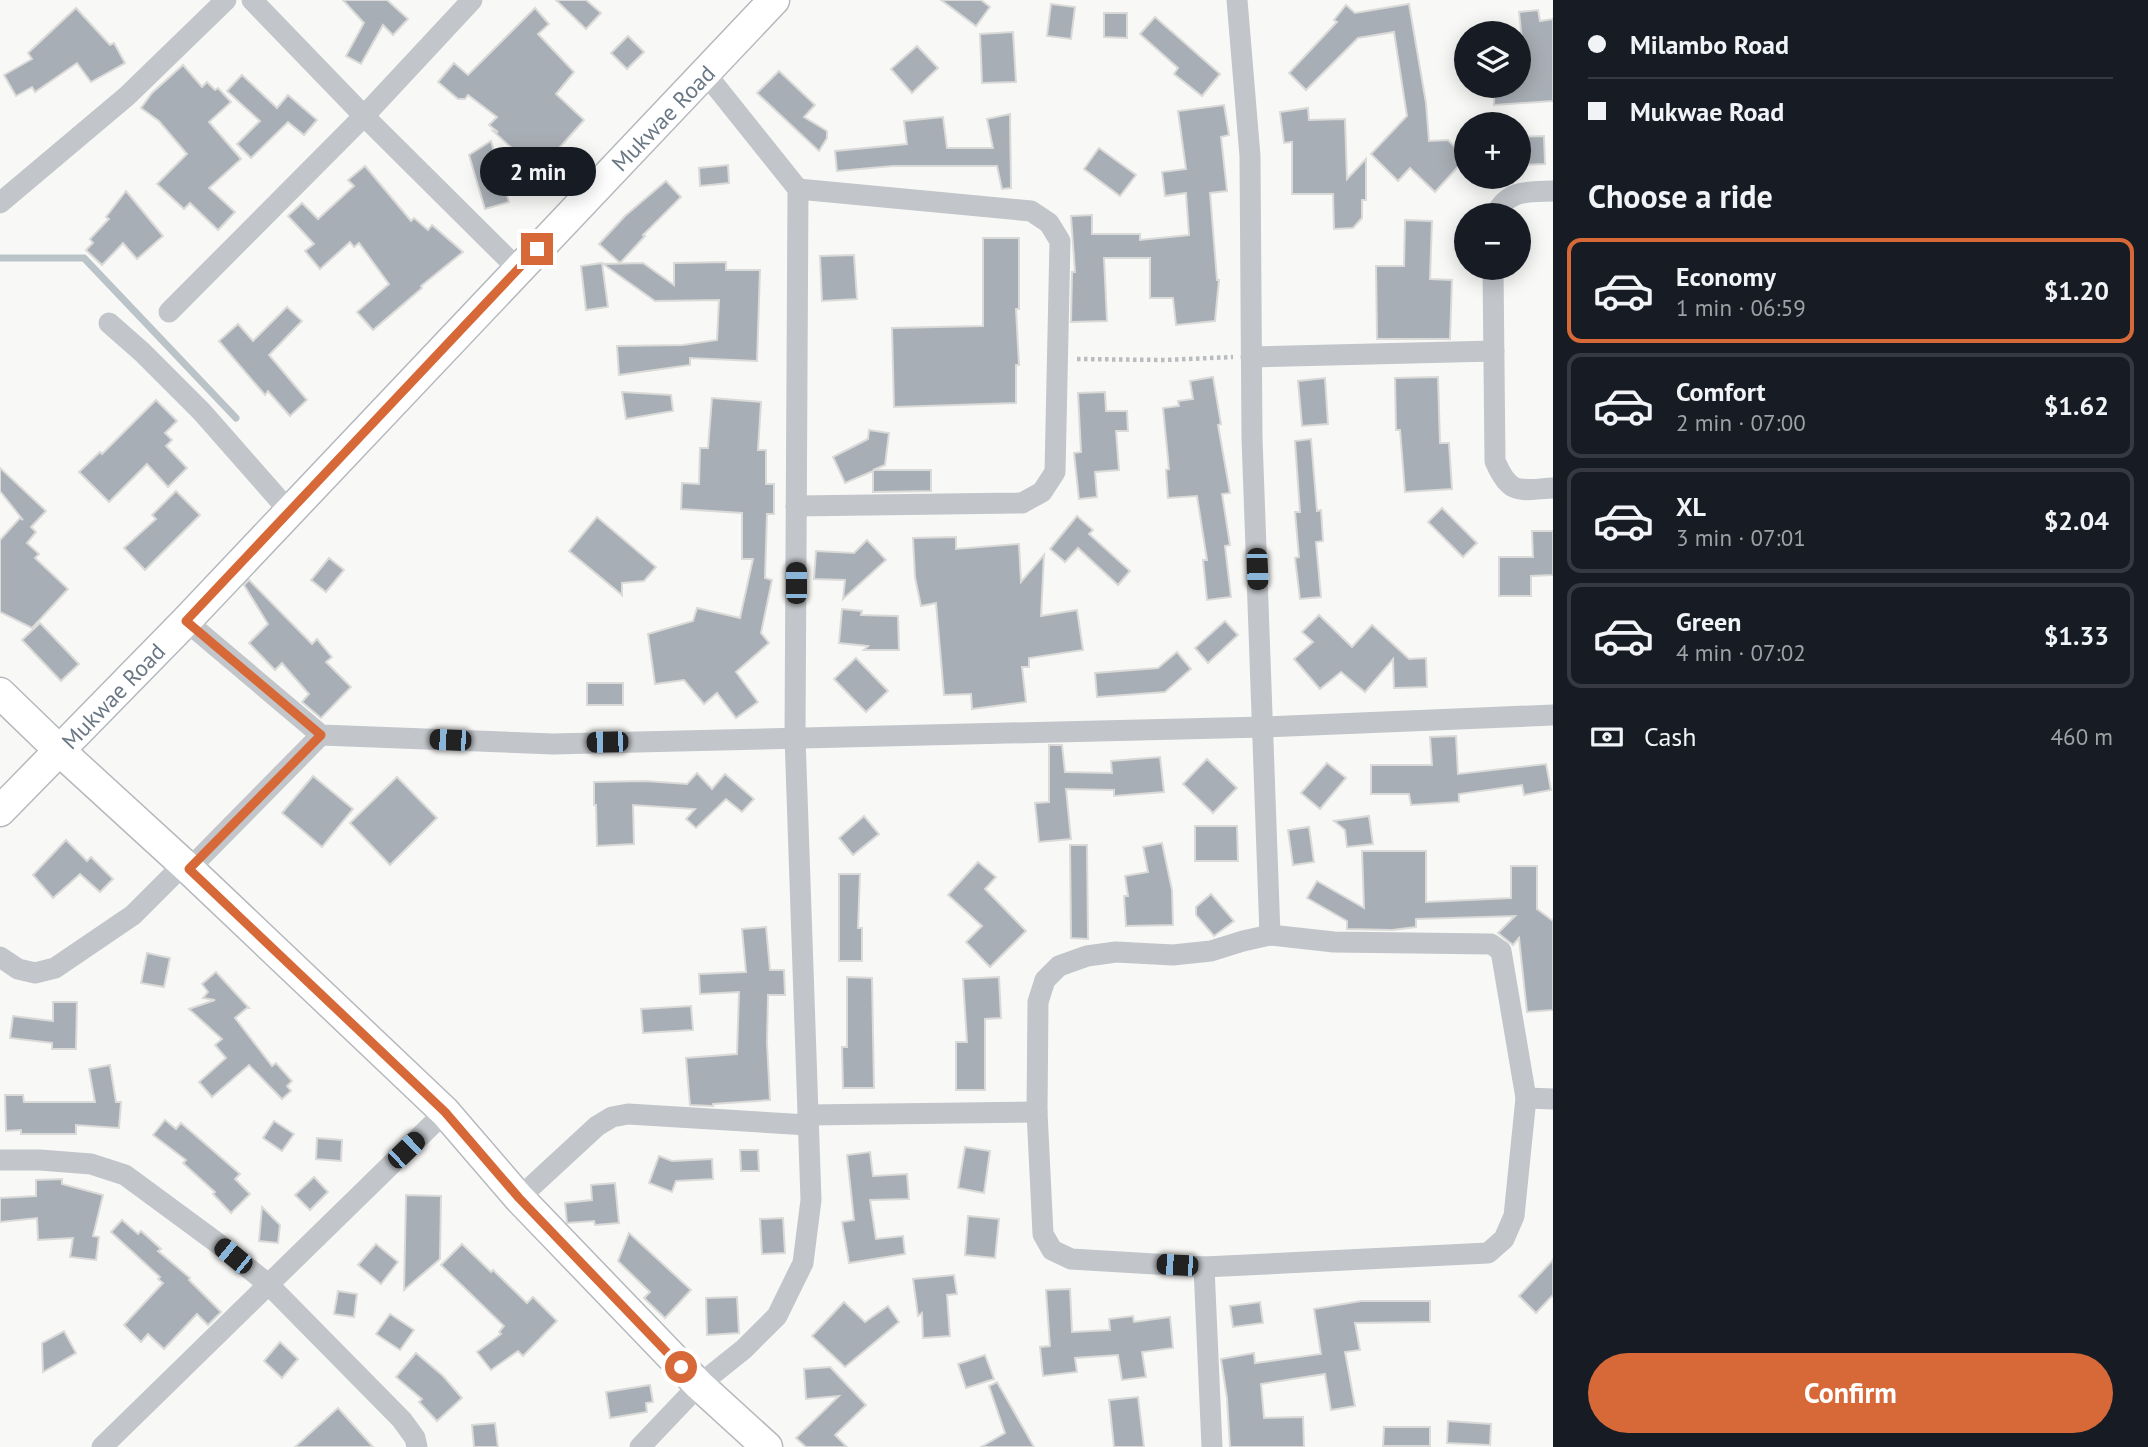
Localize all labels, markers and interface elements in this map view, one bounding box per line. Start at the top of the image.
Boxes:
map controls [1454,21,1531,280]
button: layers [1454,21,1531,98]
text: Milambo Road [1630,28,1789,61]
street label: Mukwae Road [605,59,721,177]
text: Mukwae Road [1630,95,1784,128]
button: + [1454,112,1531,189]
callout: 2 min [479,148,595,196]
text: 2 min [510,157,566,186]
text: Choose a ride [1588,175,1773,217]
button: − [1454,203,1531,280]
route end [521,233,553,265]
icon: car [1592,259,1655,322]
text: Economy [1676,260,1776,293]
text: $1.20 [2044,274,2109,307]
text: 1 min · 06:59 [1676,293,1806,322]
icon: car [1592,374,1655,437]
text: Comfort [1676,375,1766,408]
text: $1.62 [2044,389,2109,422]
text: 2 min · 07:00 [1676,408,1806,437]
icon: car [1592,489,1655,552]
text: XL [1676,490,1706,523]
text: $2.04 [2044,504,2109,537]
text: 3 min · 07:01 [1676,523,1806,552]
car [1246,548,1269,590]
car [786,562,807,604]
icon: car [1592,604,1655,667]
text: Green [1676,605,1741,638]
text: $1.33 [2044,619,2109,652]
street label: Mukwae Road [55,637,171,755]
text: 4 min · 07:02 [1676,638,1806,667]
icon: cash [1588,718,1626,756]
text: Cash [1644,720,1696,753]
text: 460 m [2051,722,2113,751]
car [429,729,472,751]
car [586,731,629,753]
car [384,1128,429,1172]
car [211,1235,256,1277]
car [1156,1253,1199,1277]
route start [665,1351,697,1383]
button: Confirm [1588,1353,2113,1433]

